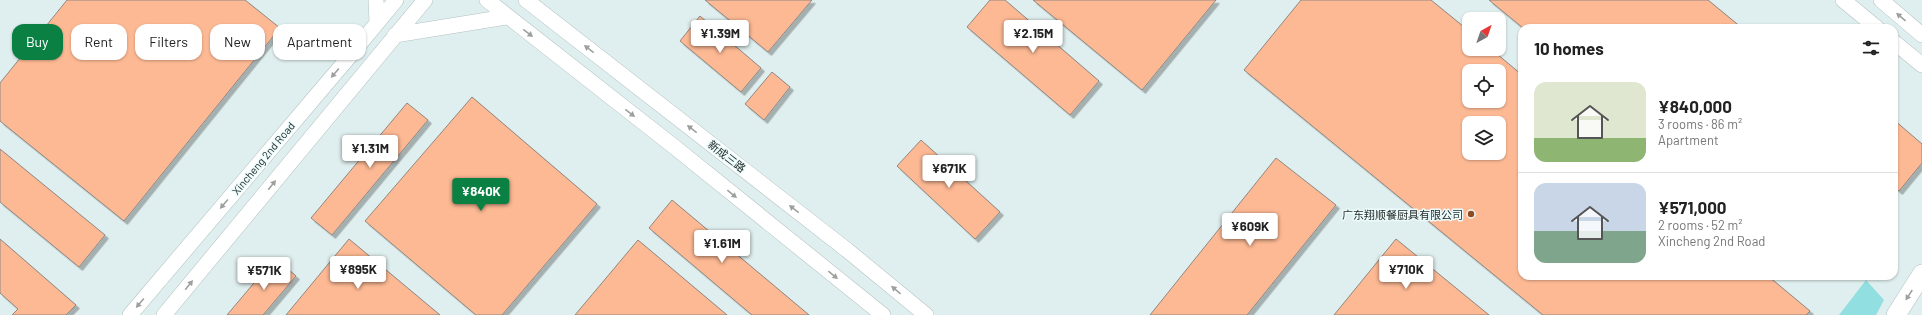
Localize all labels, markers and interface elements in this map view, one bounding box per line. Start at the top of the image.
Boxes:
north arrow [1462,12,1506,56]
map controls [1462,12,1506,160]
one-way arrow [1896,13,1907,22]
pin: ¥1.39M [687,20,753,54]
pin: ¥2.15M [1000,20,1066,54]
chip: Buy [12,24,63,60]
chip: Rent [71,24,127,60]
chip: Filters [135,24,202,60]
chip: New [210,24,265,60]
chip: Apartment [273,24,366,60]
text: ¥1.39M [700,25,740,41]
text: ¥2.15M [1013,25,1053,41]
one-way arrow [522,29,533,38]
icon: filters [1860,37,1882,59]
text: 10 homes [1534,38,1604,58]
one-way arrow [584,45,595,53]
button: locate [1462,64,1506,108]
one-way arrow [331,68,340,79]
text: ¥840,000 [1658,96,1732,116]
icon: home [1566,98,1614,146]
one-way arrow [625,109,636,117]
button: layers [1462,116,1506,160]
text: 3 rooms · 86 m² [1658,116,1742,132]
street label: Xincheng 2nd Road [229,119,297,197]
one-way arrow [686,125,697,133]
text: Apartment [1658,132,1719,148]
pin: ¥1.31M [337,135,403,169]
street label: 新成三路 [706,137,748,175]
text: ¥1.31M [351,140,389,156]
pin: ¥671K [921,155,977,189]
text: ¥671K [931,160,967,176]
pin: ¥840K [453,178,509,212]
one-way arrow [267,179,276,190]
text: ¥840K [461,183,501,199]
one-way arrow [727,189,738,198]
text: ¥571,000 [1658,197,1727,217]
one-way arrow [219,199,228,210]
icon: home [1566,199,1614,247]
one-way arrow [789,205,800,213]
place label: 广东翔顺餐厨具有限公司 [1342,208,1463,221]
marker: 广东翔顺餐厨具有限公司 [1466,209,1476,219]
pin: ¥609K [1222,213,1278,247]
text: 2 rooms · 52 m² [1658,217,1743,233]
text: ¥609K [1231,218,1269,234]
pin: ¥1.61M [689,230,755,264]
text: Xincheng 2nd Road [1658,233,1765,249]
text: ¥1.61M [703,235,741,251]
pin: ¥895K [330,256,386,290]
pin: ¥710K [1378,256,1434,290]
pin: ¥571K [236,257,292,291]
text: ¥895K [339,261,377,277]
text: ¥710K [1388,261,1424,277]
text: ¥571K [246,262,282,278]
one-way arrow [828,271,839,280]
one-way arrow [185,279,194,290]
one-way arrow [890,286,901,295]
one-way arrow [1906,289,1913,301]
one-way arrow [135,298,144,309]

